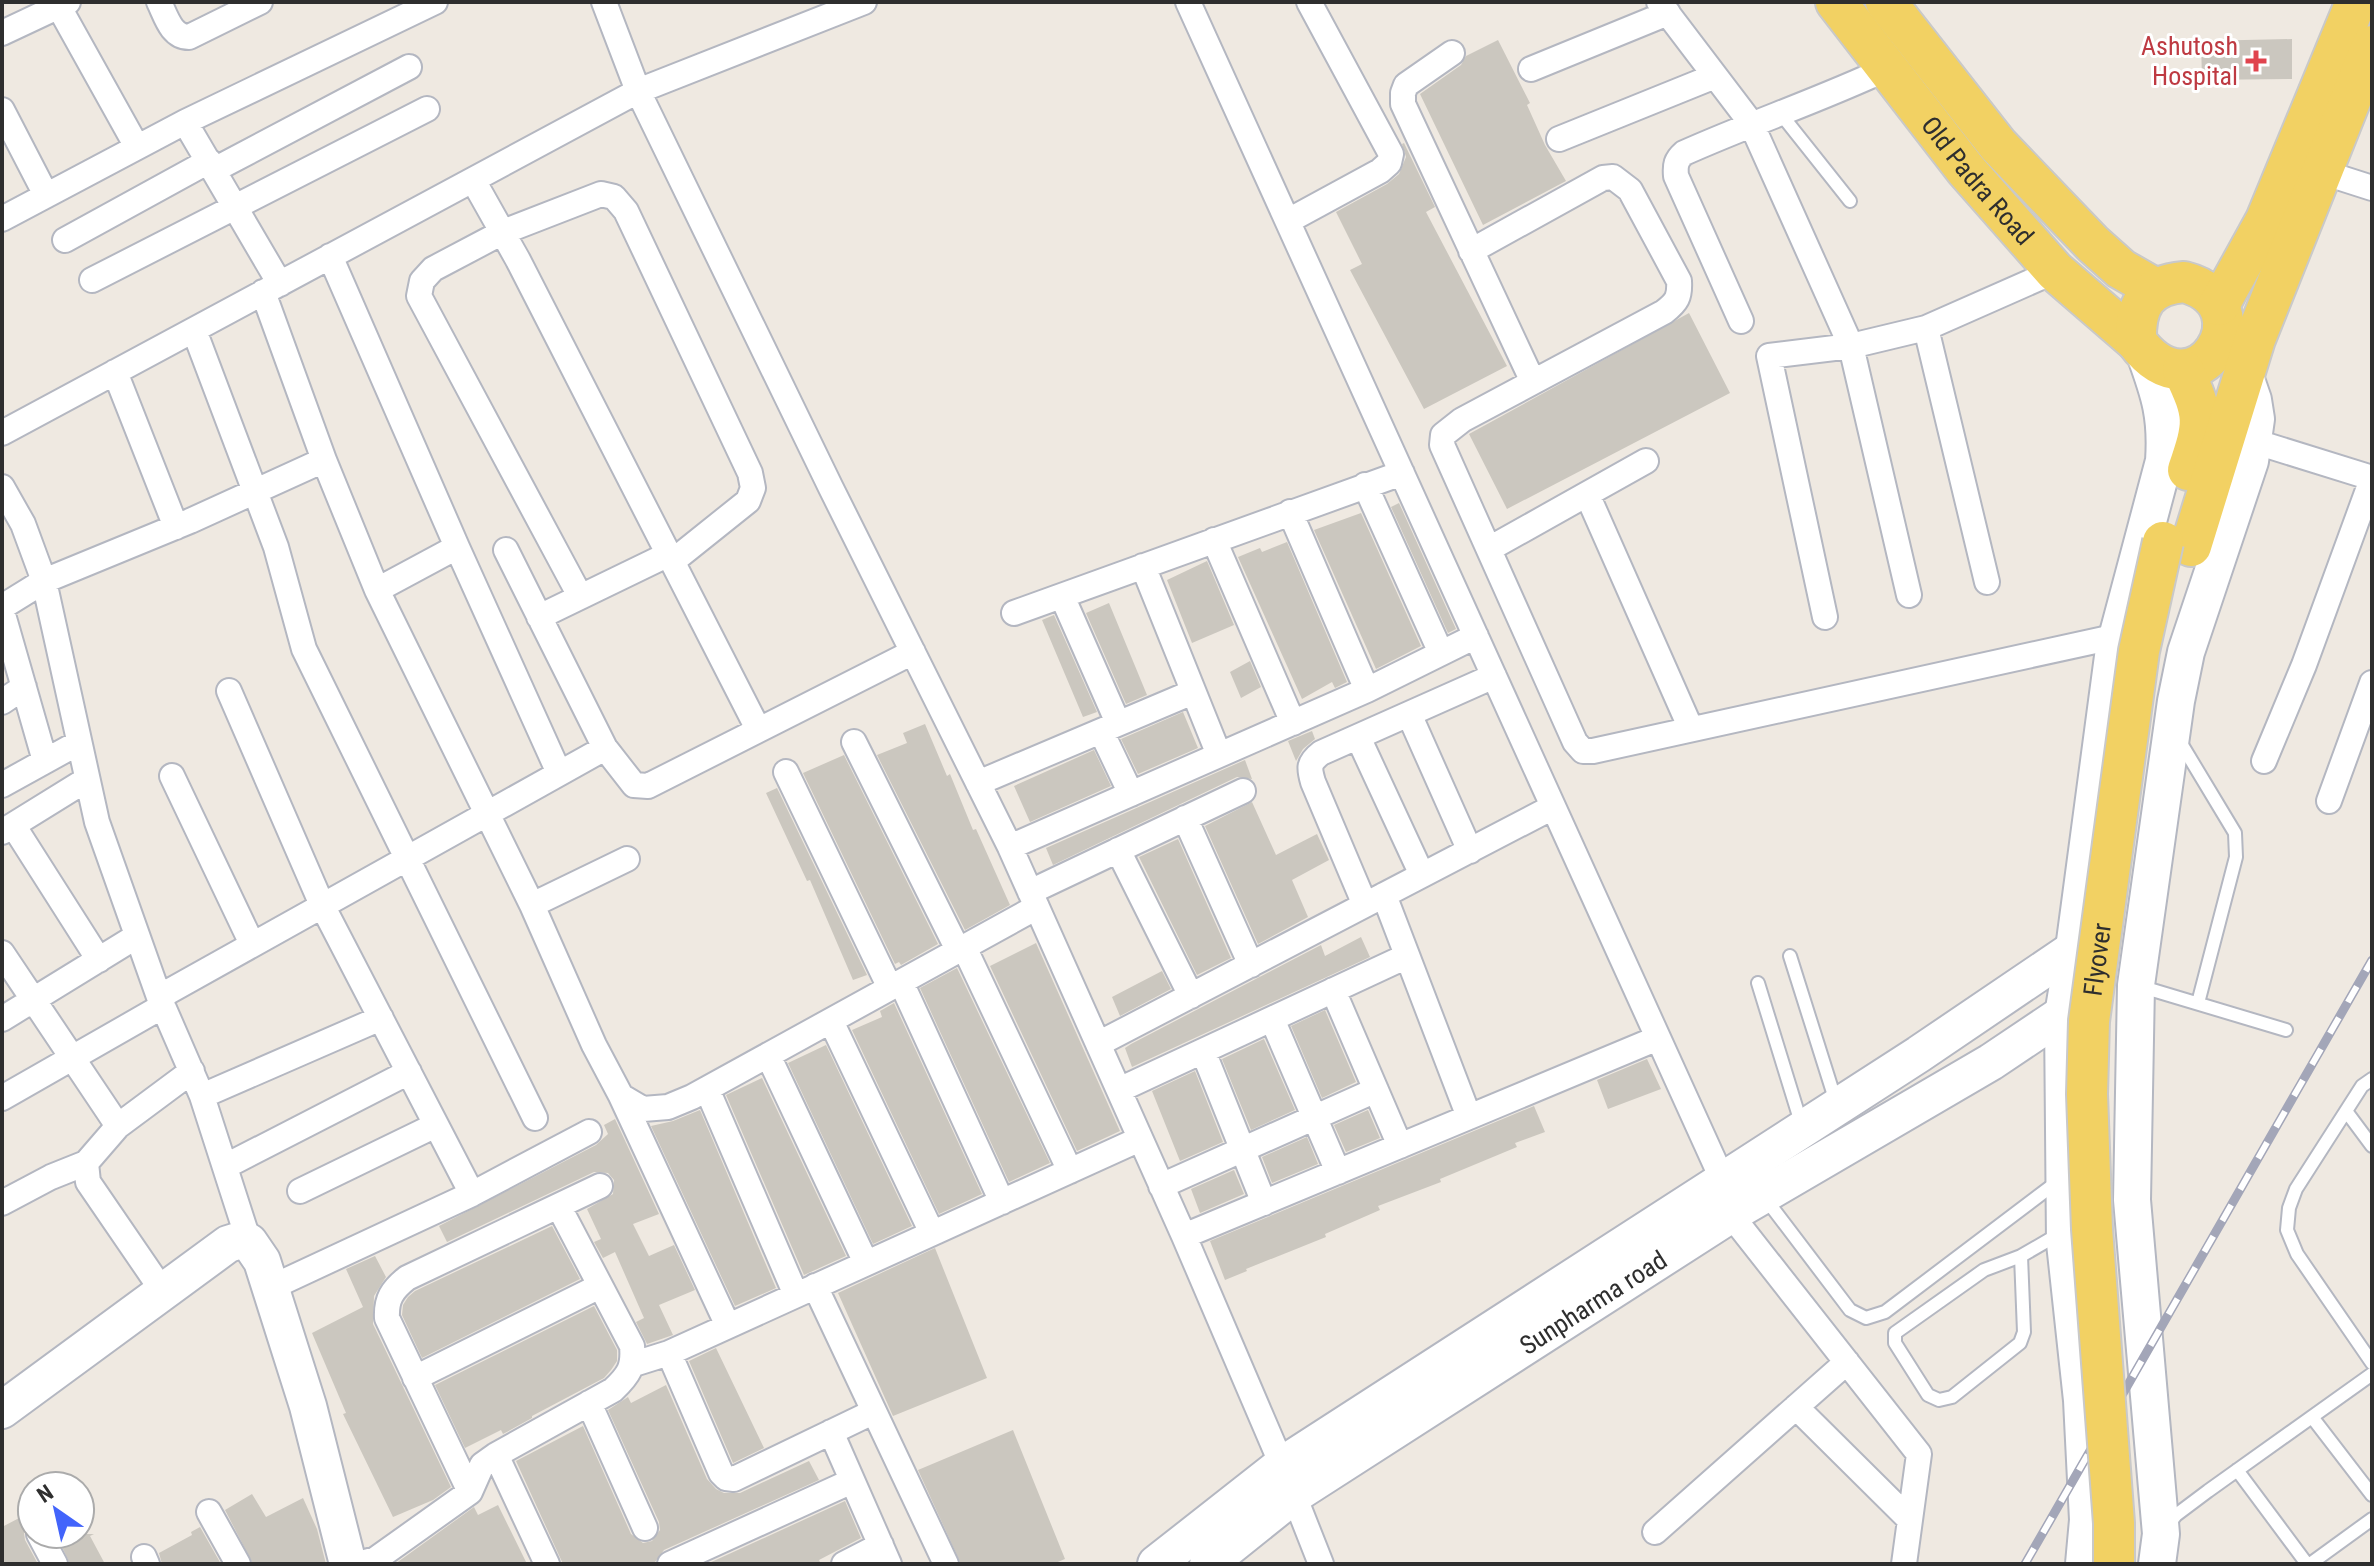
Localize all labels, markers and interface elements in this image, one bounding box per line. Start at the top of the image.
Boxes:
place label: Ashutosh Hospital [2141,31,2238,91]
marker: Ashutosh Hospital [2245,50,2267,72]
street label: Old Padra Road [1915,111,2040,251]
street label: Flyover [2078,921,2117,998]
street label: Sunpharma road [1514,1245,1672,1361]
north arrow [16,1470,96,1550]
text: N [33,1480,58,1508]

